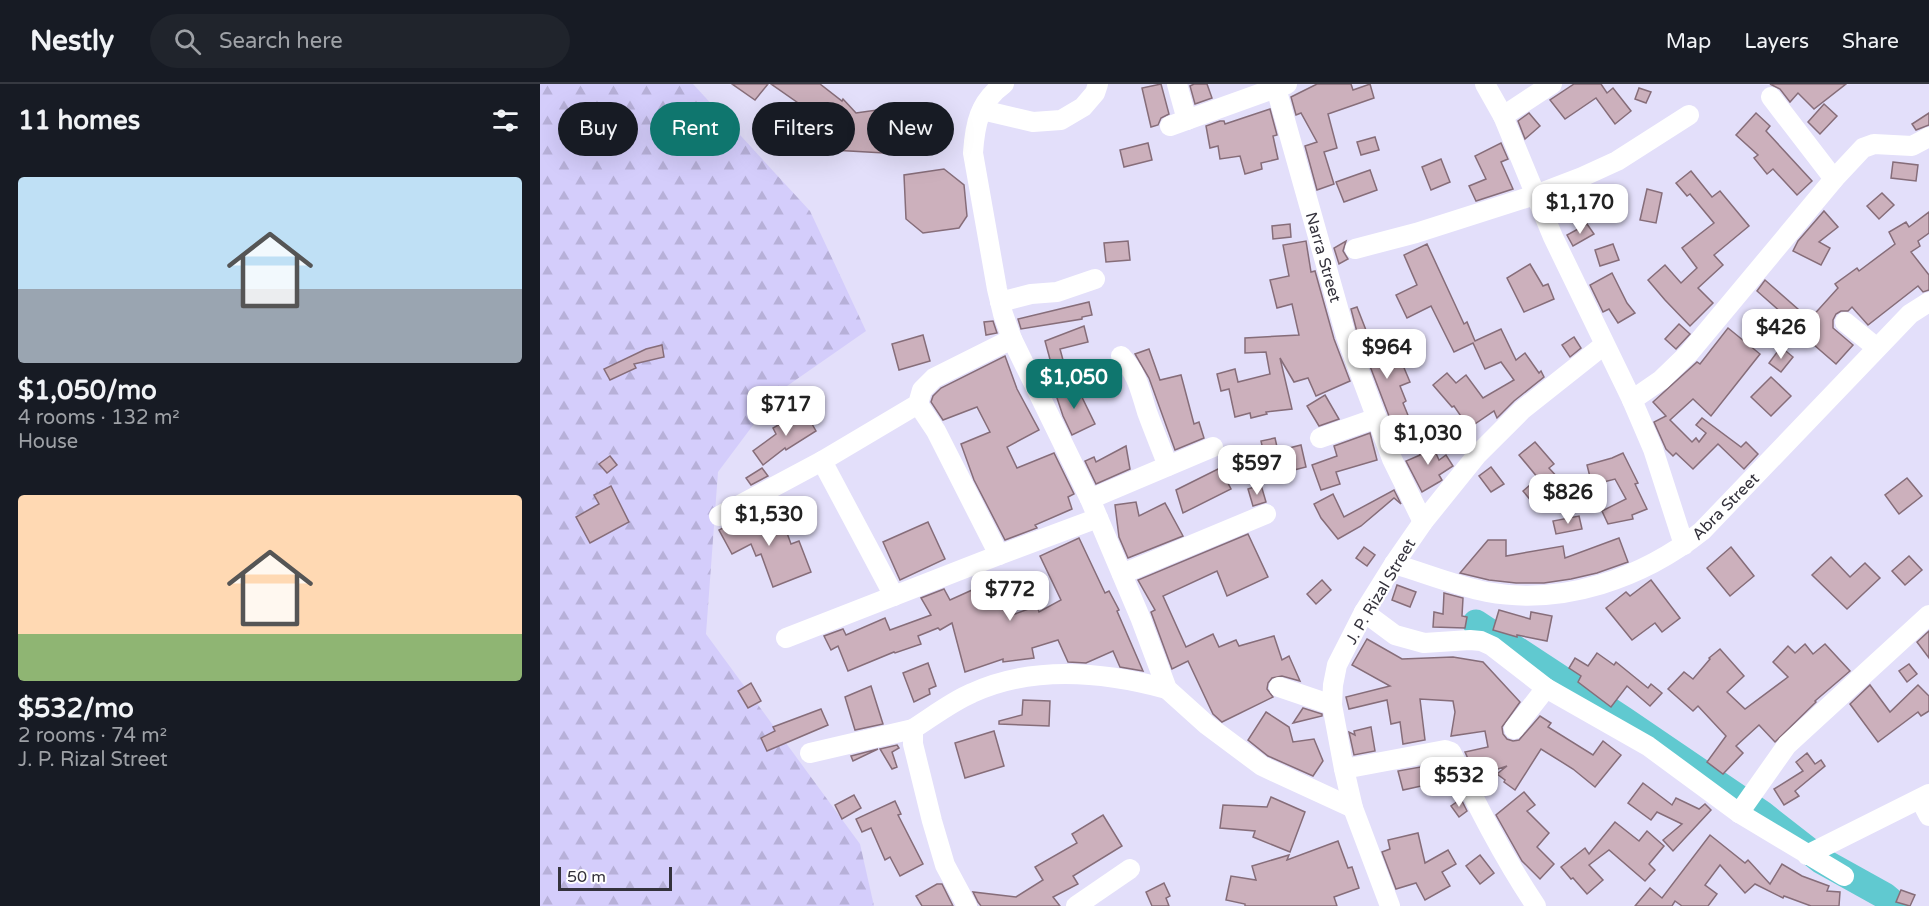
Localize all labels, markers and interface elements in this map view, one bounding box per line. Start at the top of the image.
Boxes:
search box [150,14,570,68]
text: Nestly [30,24,114,58]
icon: search [171,25,204,58]
text: Search here [219,28,343,54]
text: Map [1666,29,1711,54]
text: Layers [1744,29,1809,54]
text: Share [1842,29,1899,54]
chip: Buy [558,102,638,156]
chip: Rent [650,102,740,156]
chip: Filters [752,102,855,156]
chip: New [867,102,954,156]
icon: filters [489,104,522,137]
text: 11 homes [18,105,140,136]
pin: $1,170 [1531,184,1629,235]
text: $1,170 [1546,191,1614,215]
street label: Narra Street [1301,210,1345,305]
icon: home [216,216,324,324]
pin: $426 [1745,309,1817,360]
text: $426 [1756,316,1806,340]
pin: $964 [1351,329,1423,380]
text: $964 [1362,336,1412,360]
pin: $1,050 [1025,359,1123,410]
text: $1,050 [1040,366,1108,390]
text: $1,050/mo [18,375,157,406]
pin: $717 [750,386,822,437]
text: $717 [761,393,811,417]
text: 4 rooms · 132 m² [18,406,180,430]
pin: $1,030 [1379,415,1477,466]
text: $1,030 [1394,422,1462,446]
text: House [18,430,78,454]
pin: $597 [1221,445,1293,496]
text: $597 [1232,452,1282,476]
street label: Abra Street [1688,469,1764,545]
pin: $826 [1532,474,1604,525]
text: $826 [1543,481,1593,505]
pin: $1,530 [720,496,818,547]
text: $1,530 [735,503,803,527]
icon: home [216,534,324,642]
street label: J. P. Rizal Street [1341,535,1420,648]
pin: $772 [974,571,1046,622]
text: $772 [985,578,1035,602]
text: $532/mo [18,693,134,724]
text: 2 rooms · 74 m² [18,724,167,748]
text: J. P. Rizal Street [18,748,168,772]
pin: $532 [1423,757,1495,808]
text: $532 [1434,764,1484,788]
scale bar [558,864,672,892]
text: 50 m [567,867,606,887]

